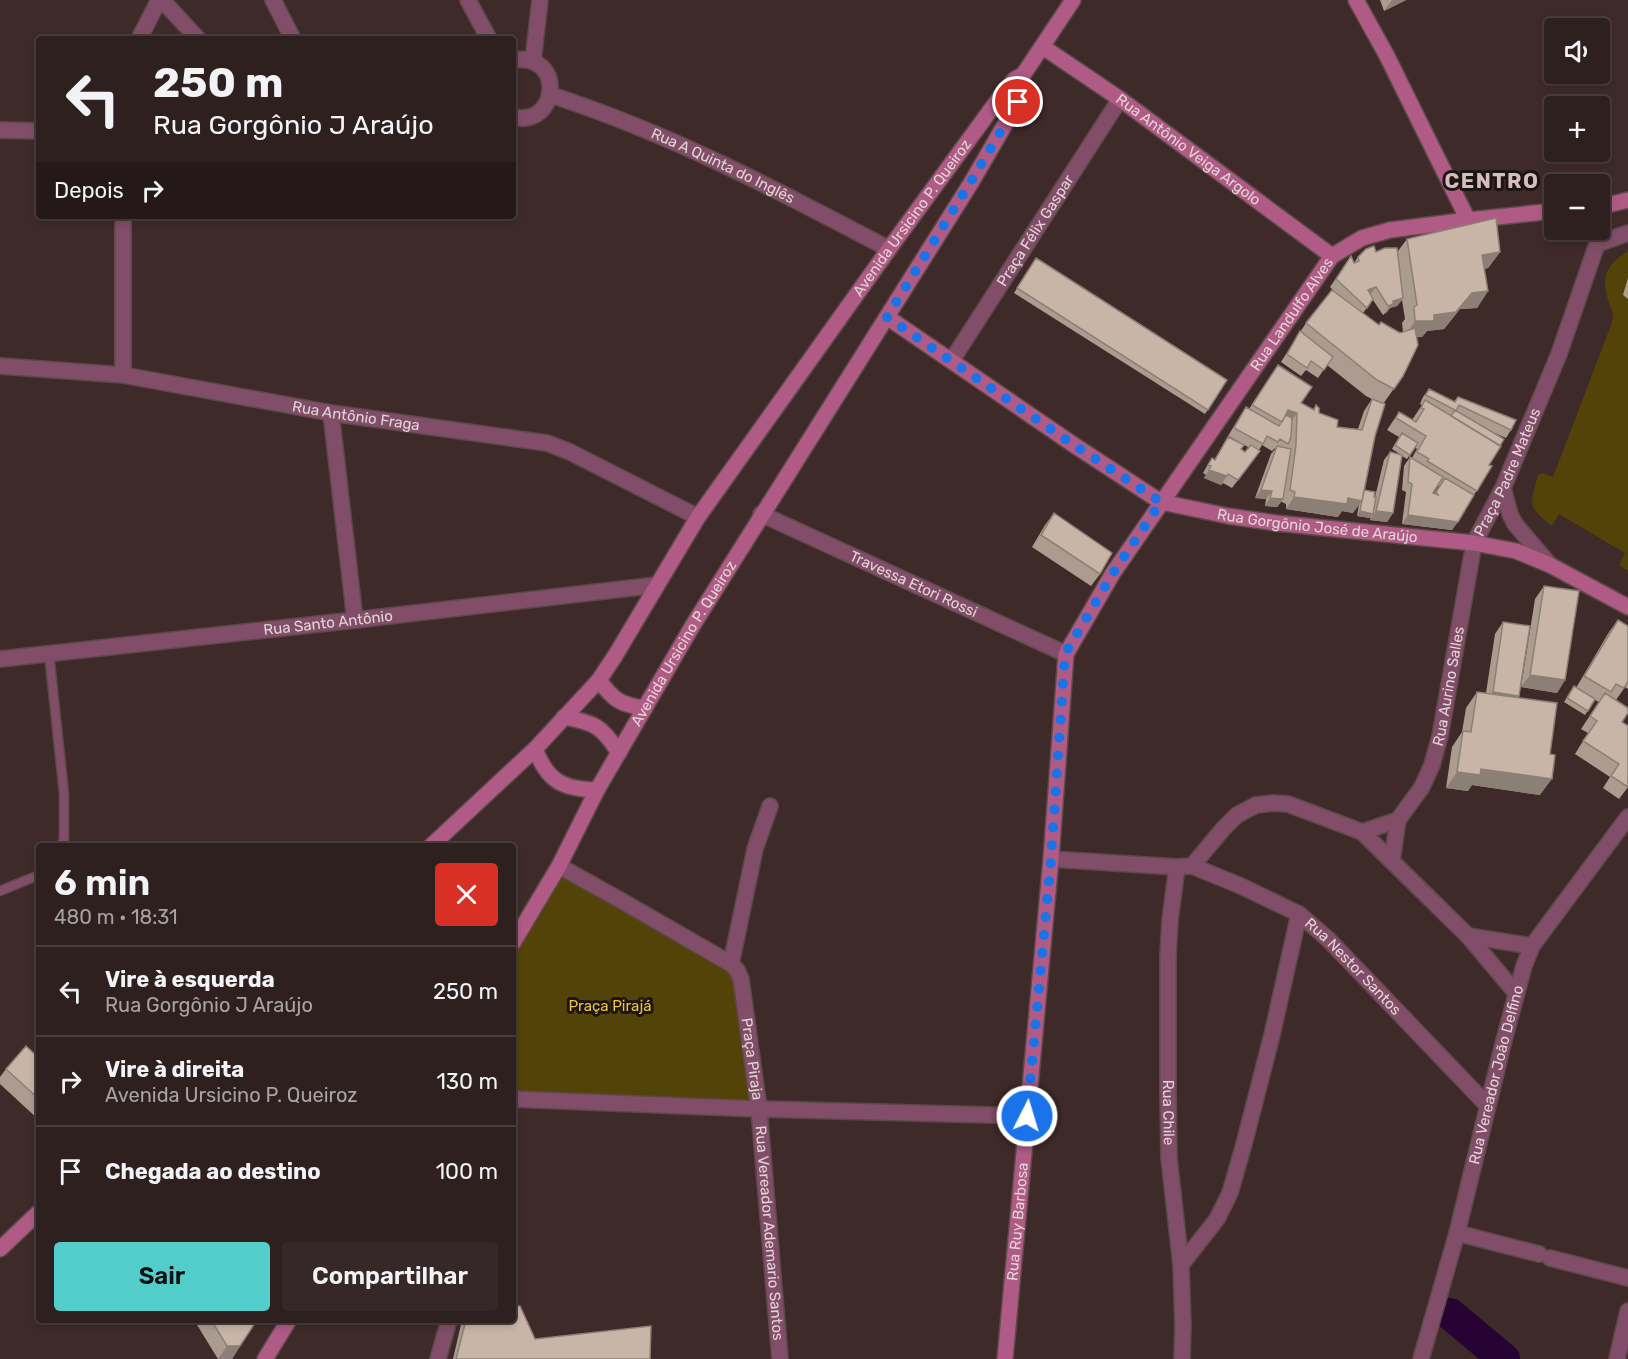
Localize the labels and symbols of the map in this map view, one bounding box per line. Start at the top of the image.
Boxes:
pin [992,76,1043,127]
street label: Rua Antônio Veiga Argolo [1112,90,1264,209]
street label: Rua A Quinta do Inglês [648,124,798,207]
street label: Avenida Ursicino P. Queiroz [849,136,975,300]
district label: CENTRO [1445,168,1539,193]
street label: Praça Félix Gaspar [993,171,1078,290]
street label: Rua Landulfo Alves [1246,254,1337,374]
street label: Rua Antônio Fraga [291,397,421,434]
street label: Praça Padre Mateus [1470,405,1545,539]
street label: Rua Gorgônio José de Araújo [1215,505,1419,546]
street label: Travessa Etori Rossi [847,547,980,621]
street label: Avenida Ursicino P. Queiroz [627,557,740,729]
street label: Rua Santo Antônio [262,607,394,639]
street label: Rua Aurino Salles [1429,625,1468,748]
street label: Rua Nestor Santos [1301,914,1405,1019]
street label: Rua Vereador João Delfino [1465,983,1527,1166]
park label: Praça Pirajá [568,997,652,1015]
street label: Praça Piraja [737,1017,767,1101]
street label: Rua Chile [1159,1080,1178,1145]
position arrow [995,1084,1059,1148]
street label: Rua Vereador Ademario Santos [751,1125,787,1342]
street label: Rua Ruy Barbosa [1003,1162,1032,1282]

